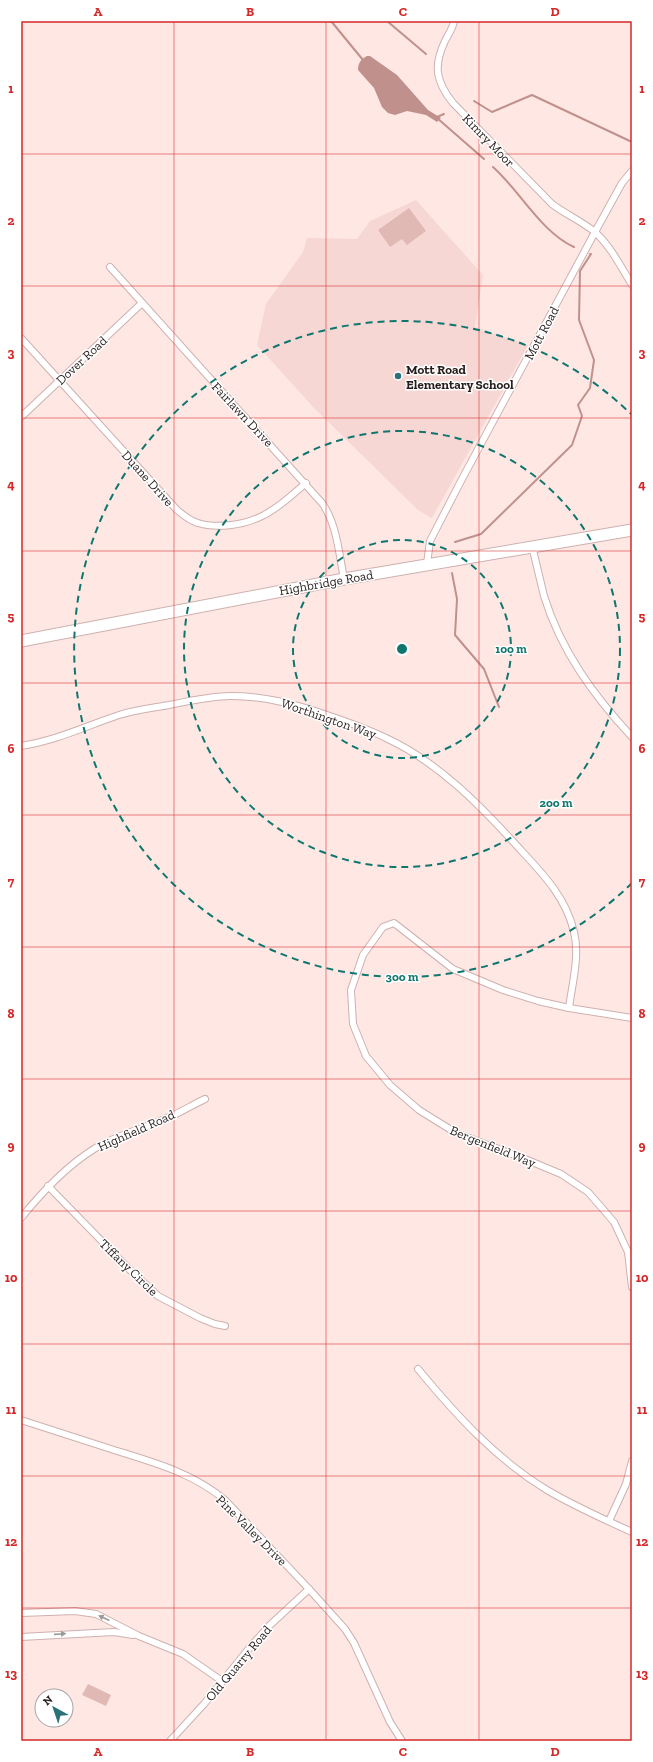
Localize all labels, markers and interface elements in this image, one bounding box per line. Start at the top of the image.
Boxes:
text: A [94,4,103,19]
text: B [246,4,254,19]
text: C [399,4,407,19]
text: D [550,4,560,19]
text: 1 [8,81,14,96]
text: 1 [639,81,645,96]
street label: Kimry Moor [460,111,518,170]
text: 2 [8,213,15,228]
text: 2 [639,213,646,228]
street label: Mott Road [521,304,562,363]
street label: Dover Road [53,333,110,388]
text: 3 [8,345,15,360]
text: 3 [639,345,646,360]
place label: Mott Road Elementary School [406,362,514,392]
marker: Mott Road Elementary School [393,371,403,381]
street label: Fairlawn Drive [209,379,276,450]
street label: Duane Drive [119,447,177,509]
text: 4 [7,477,15,492]
text: 4 [638,477,646,492]
street label: Highbridge Road [278,567,374,598]
text: 5 [8,609,15,624]
text: 5 [639,609,646,624]
centre of rings [395,642,409,656]
text: 100 m [495,642,527,656]
street label: Worthington Way [279,695,379,742]
text: 6 [8,741,15,756]
text: 6 [639,741,646,756]
text: 200 m [539,796,573,810]
text: 7 [8,874,15,889]
text: 7 [639,874,646,889]
text: 300 m [386,970,419,984]
text: 8 [7,1006,15,1021]
text: 8 [638,1006,646,1021]
street label: Highfield Road [95,1107,177,1154]
street label: Bergenfield Way [448,1122,538,1171]
text: 9 [8,1138,15,1153]
text: 9 [639,1138,646,1153]
street label: Tiffany Circle [96,1236,161,1299]
text: 10 [5,1270,18,1285]
text: 10 [636,1270,649,1285]
text: 11 [6,1402,17,1417]
text: 11 [637,1402,648,1417]
street label: Pine Valley Drive [213,1492,290,1569]
text: 12 [5,1534,17,1549]
text: 12 [636,1534,648,1549]
one-way arrow [98,1615,110,1621]
street label: Old Quarry Road [202,1622,274,1704]
one-way arrow [54,1631,66,1638]
text: 13 [5,1666,17,1681]
text: 13 [636,1666,648,1681]
north arrow [34,1688,74,1728]
text: N [41,1693,56,1708]
text: A [94,1744,103,1759]
text: B [246,1744,254,1759]
text: C [399,1744,407,1759]
text: D [550,1744,560,1759]

